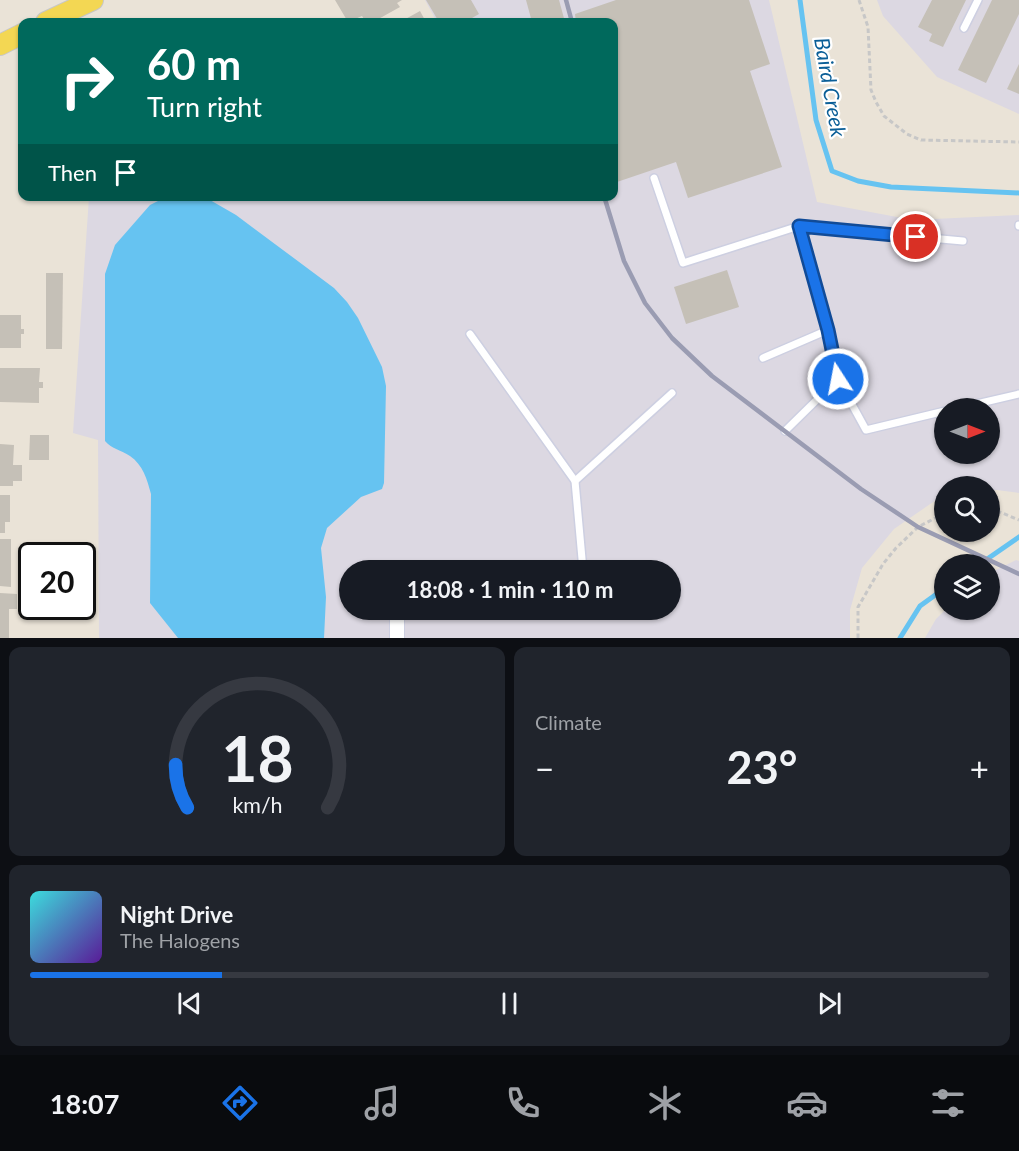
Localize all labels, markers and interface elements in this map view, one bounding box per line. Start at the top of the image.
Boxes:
water label: Baird Creek [810,35,852,140]
text: 60 m [147,39,241,89]
icon: right [48,42,126,120]
text: Turn right [147,90,262,123]
icon: arrive [109,156,142,189]
text: Then [48,159,97,186]
pin [890,211,941,262]
icon: arrive [899,220,932,253]
position arrow [806,347,870,411]
north arrow [934,398,1000,464]
map controls [934,398,1000,620]
button: search [934,476,1000,542]
speed limit sign: 20 [18,542,96,620]
button: layers [934,554,1000,620]
text: 18:08 · 1 min · 110 m [407,576,613,603]
text: Climate [535,710,602,734]
text: 18 [221,720,293,795]
text: 23° [727,740,797,794]
text: − [535,748,554,788]
text: + [970,748,989,788]
text: km/h [232,793,282,819]
text: Night Drive [120,901,233,928]
text: The Halogens [120,928,240,952]
icon: previous [173,987,206,1020]
icon: pause [493,987,526,1020]
icon: next [813,987,846,1020]
icon: directions [219,1082,261,1124]
icon: music [361,1082,403,1124]
icon: phone [502,1082,544,1124]
icon: climate [644,1082,686,1124]
icon: car [786,1082,828,1124]
icon: filters [927,1082,969,1124]
text: 18:07 [50,1087,119,1120]

